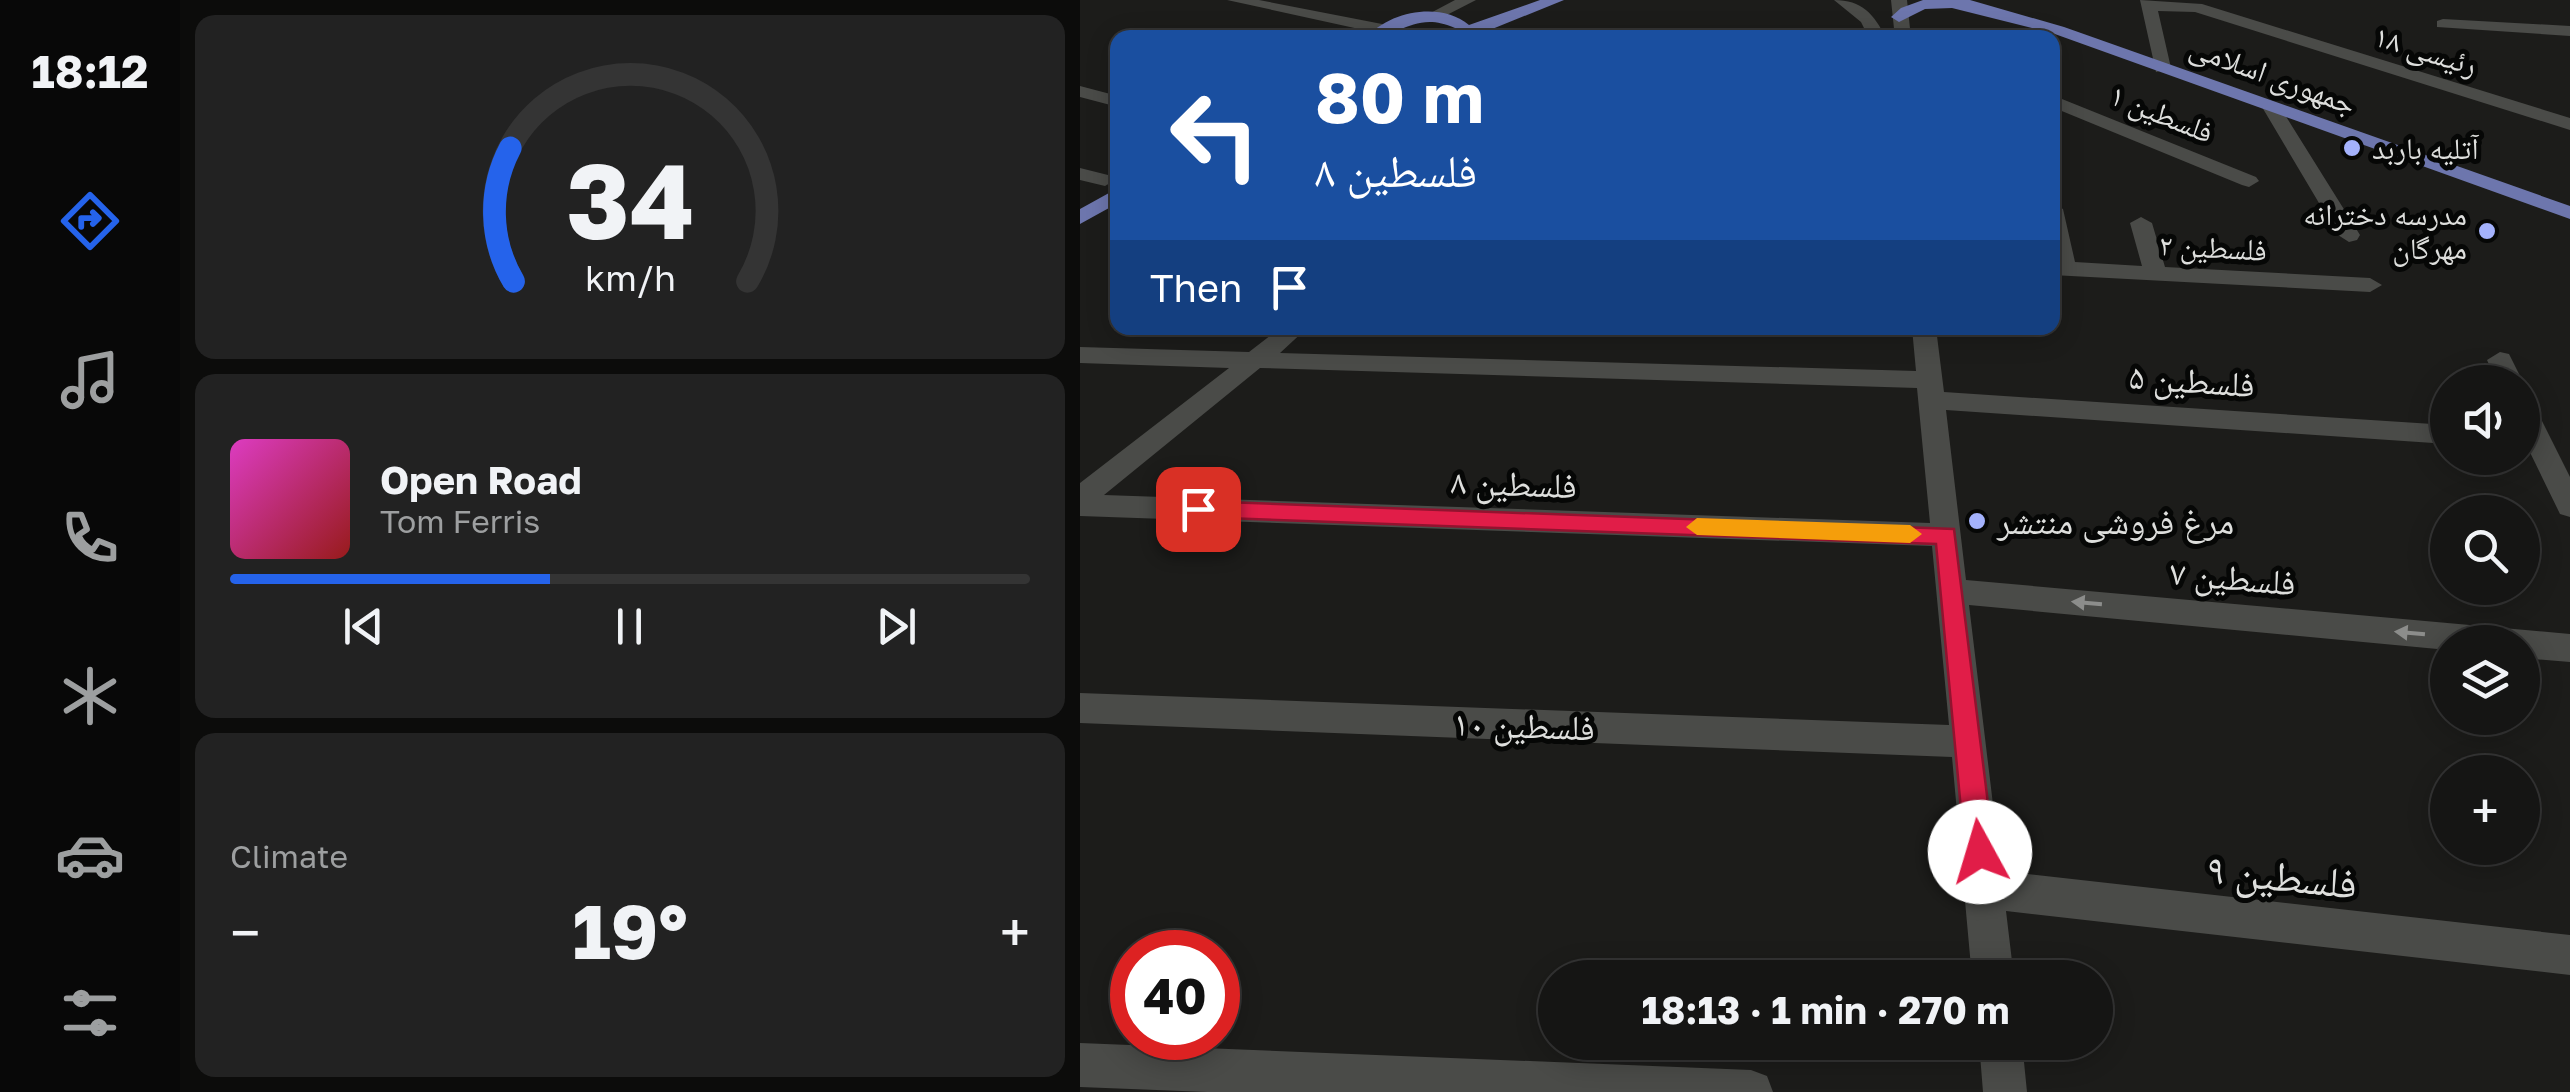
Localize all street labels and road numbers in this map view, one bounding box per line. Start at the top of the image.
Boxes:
street label: رئیسی ۱۸ [2370,17,2482,84]
street label: جمهوری اسلامی [2185,28,2361,123]
street label: فلسطین ۱ [2105,76,2219,151]
street label: فلسطین ۲ [2158,226,2268,269]
street label: فلسطین ۵ [2128,355,2256,406]
street label: فلسطین ۸ [1450,460,1578,507]
street label: فلسطین ۷ [2168,551,2298,604]
street label: فلسطین ۱۰ [1452,702,1596,749]
street label: فلسطین ۹ [2204,842,2360,910]

